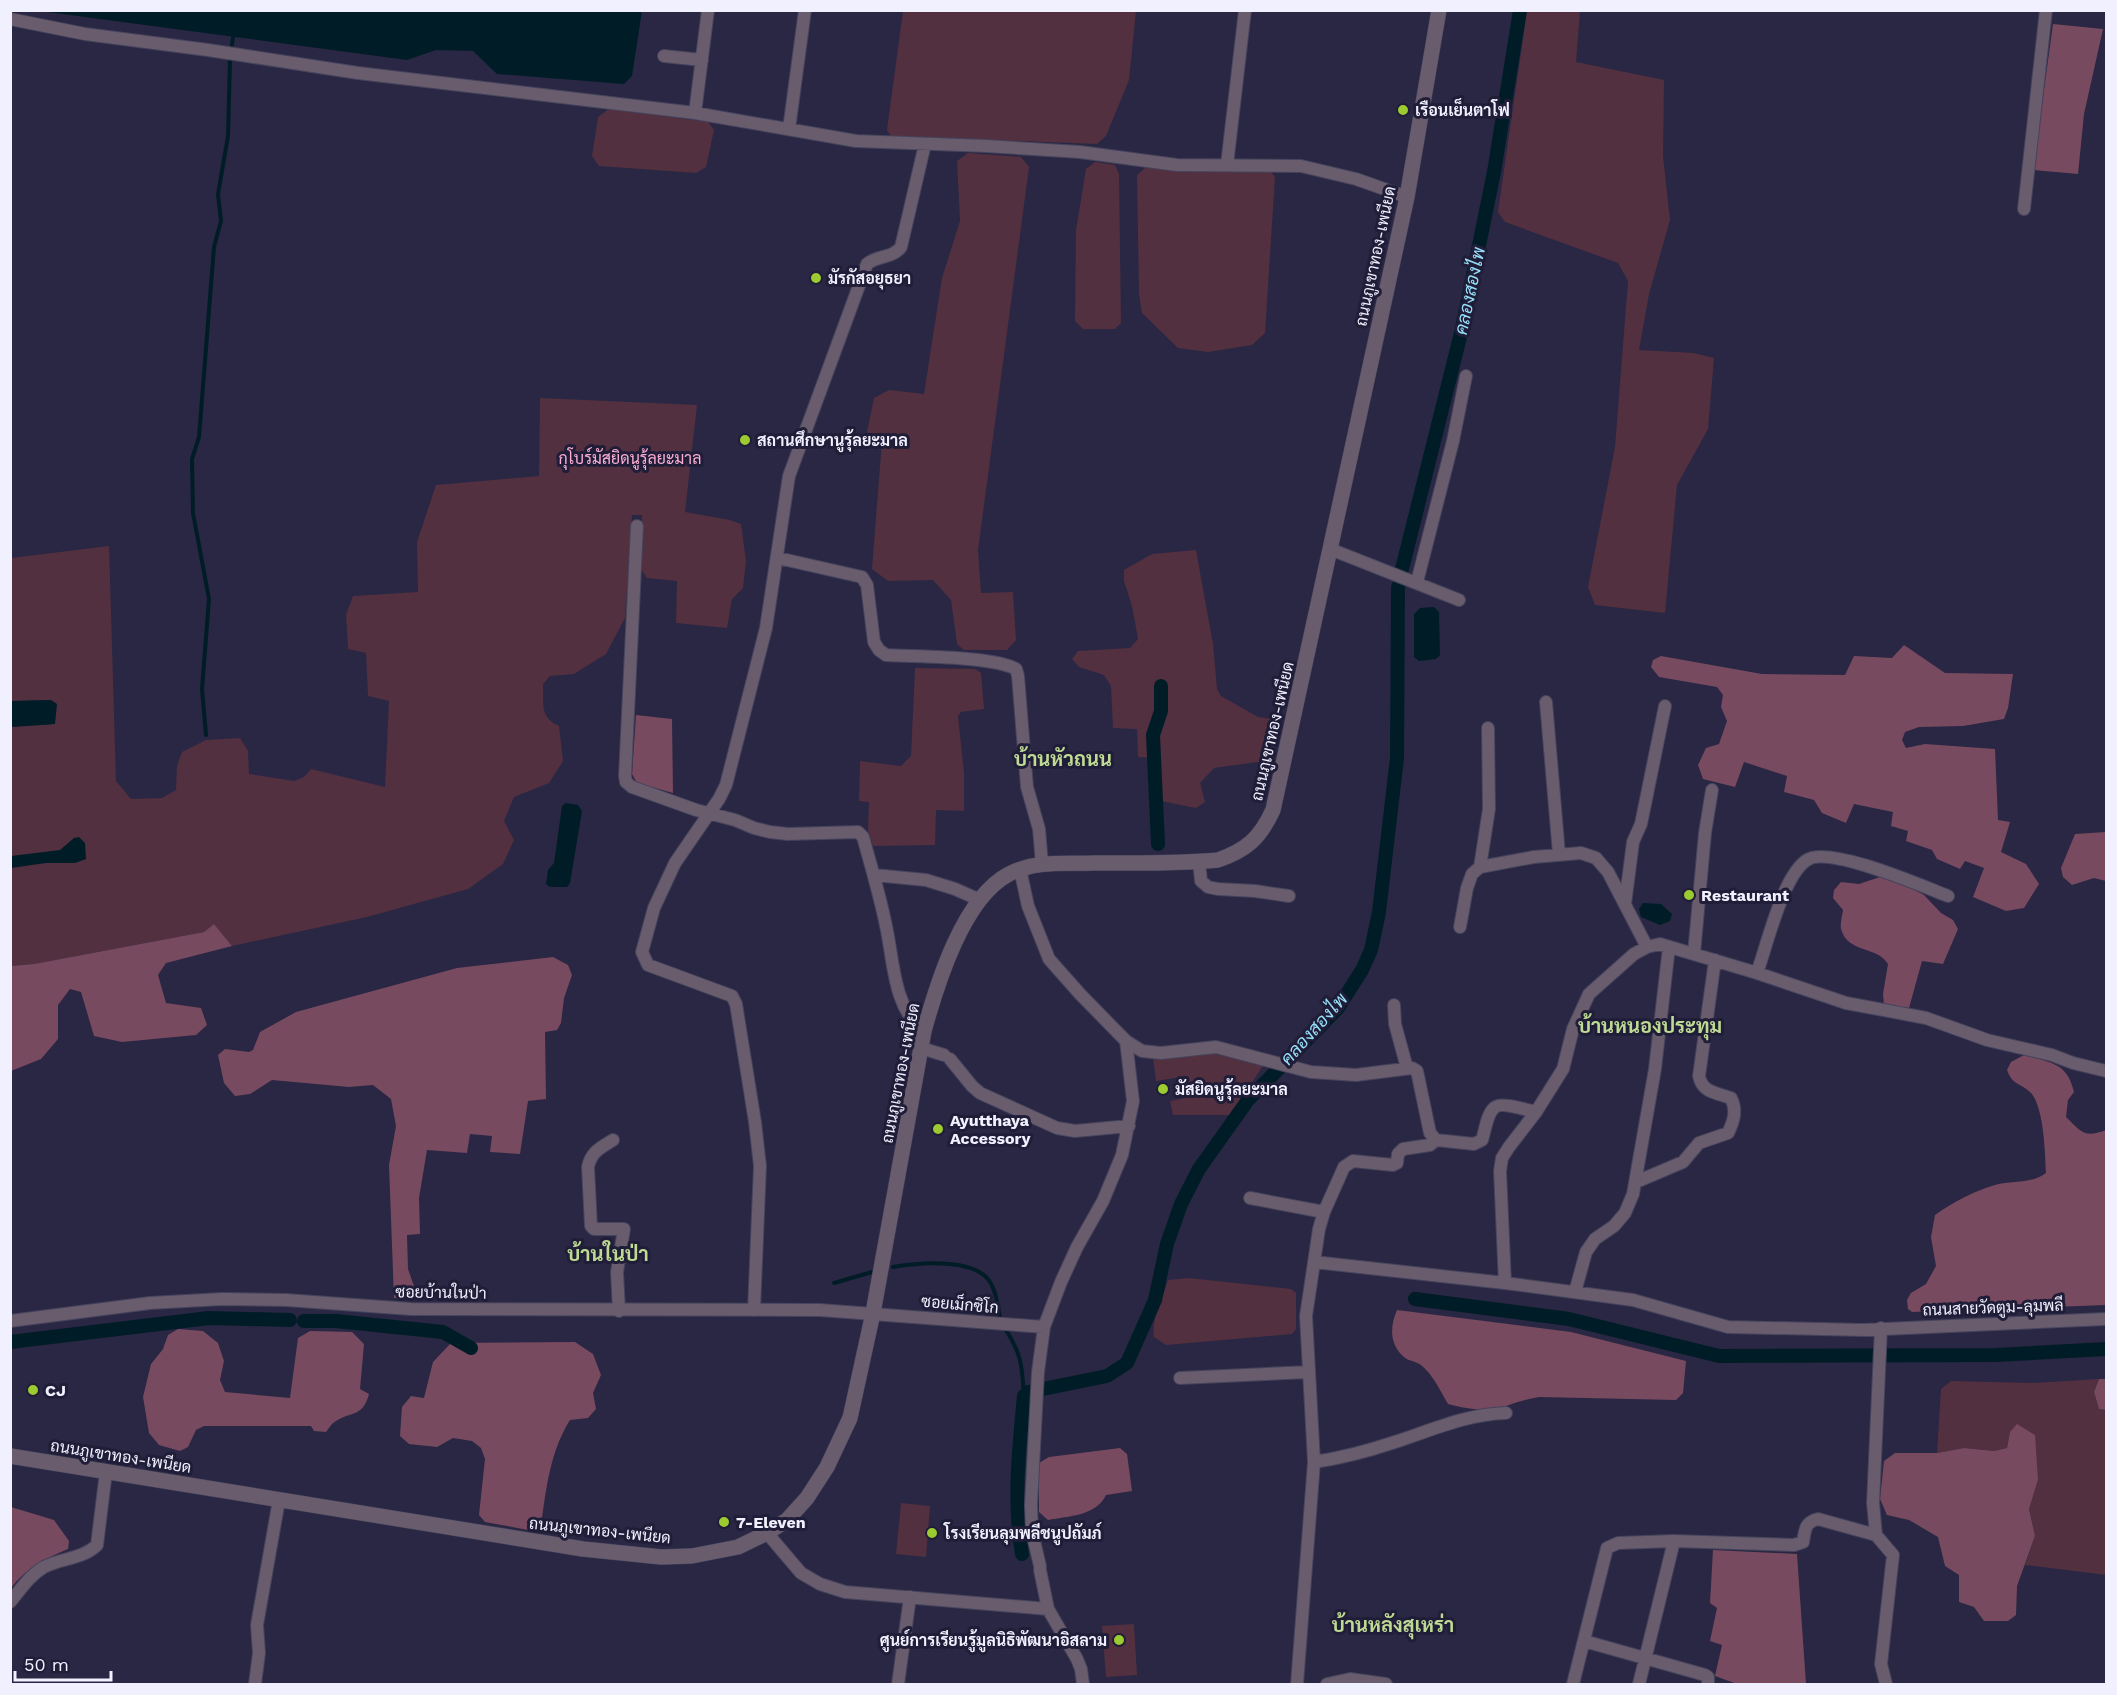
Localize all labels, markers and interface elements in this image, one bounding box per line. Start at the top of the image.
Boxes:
place label: เรือนเย็นตาโฟ [1415,97,1510,120]
marker: เรือนเย็นตาโฟ [1396,103,1410,117]
street label: ถนนภูเขาทอง-เพนียด [1349,184,1402,328]
water label: คลองสองไพ [1448,245,1489,337]
place label: มัรกัสอยุธยา [828,268,911,290]
marker: มัรกัสอยุธยา [809,271,823,285]
place label: สถานศึกษานูรุ้ลยะมาล [757,429,908,453]
marker: สถานศึกษานูรุ้ลยะมาล [738,433,752,447]
park label: กุโบร์มัสยิดนูรุ้ลยะมาล [559,446,701,470]
street label: ถนนภูเขาทอง-เพนียด [1245,659,1300,803]
district label: บ้านหัวถนน [1014,746,1112,771]
place label: Restaurant [1701,886,1789,905]
marker: Restaurant [1682,888,1696,902]
water label: คลองสองไพ [1274,987,1351,1069]
street label: ถนนภูเขาทอง-เพนียด [876,1001,925,1145]
district label: บ้านหนองประทุม [1578,1013,1722,1041]
place label: มัสยิดนูรุ้ลยะมาล [1175,1078,1288,1102]
marker: มัสยิดนูรุ้ลยะมาล [1156,1082,1170,1096]
place label: Ayutthaya Accessory [950,1111,1031,1148]
marker: Ayutthaya Accessory [931,1122,945,1136]
district label: บ้านในป่า [567,1240,649,1266]
street label: ซอยบ้านในป่า [395,1280,487,1303]
street label: ซอยเม็กซิโก [921,1288,1000,1317]
street label: ถนนสายวัดตูม-ลุมพลี [1922,1294,2064,1321]
place label: CJ [45,1381,66,1400]
marker: CJ [26,1383,40,1397]
street label: ถนนภูเขาทอง-เพนียด [49,1434,193,1479]
street label: ถนนภูเขาทอง-เพนียด [528,1512,672,1549]
place label: 7-Eleven [736,1513,806,1532]
marker: 7-Eleven [717,1515,731,1529]
place label: โรงเรียนลุมพลีชนูปถัมภ์ [943,1522,1102,1546]
marker: โรงเรียนลุมพลีชนูปถัมภ์ [925,1526,939,1540]
district label: บ้านหลังสุเหร่า [1332,1612,1454,1640]
place label: ศูนย์การเรียนรู้มูลนิธิพัฒนาอิสลาม [880,1629,1107,1653]
marker: ศูนย์การเรียนรู้มูลนิธิพัฒนาอิสลาม [1112,1633,1126,1647]
scale bar [15,1644,111,1682]
text: 50 m [24,1654,69,1675]

